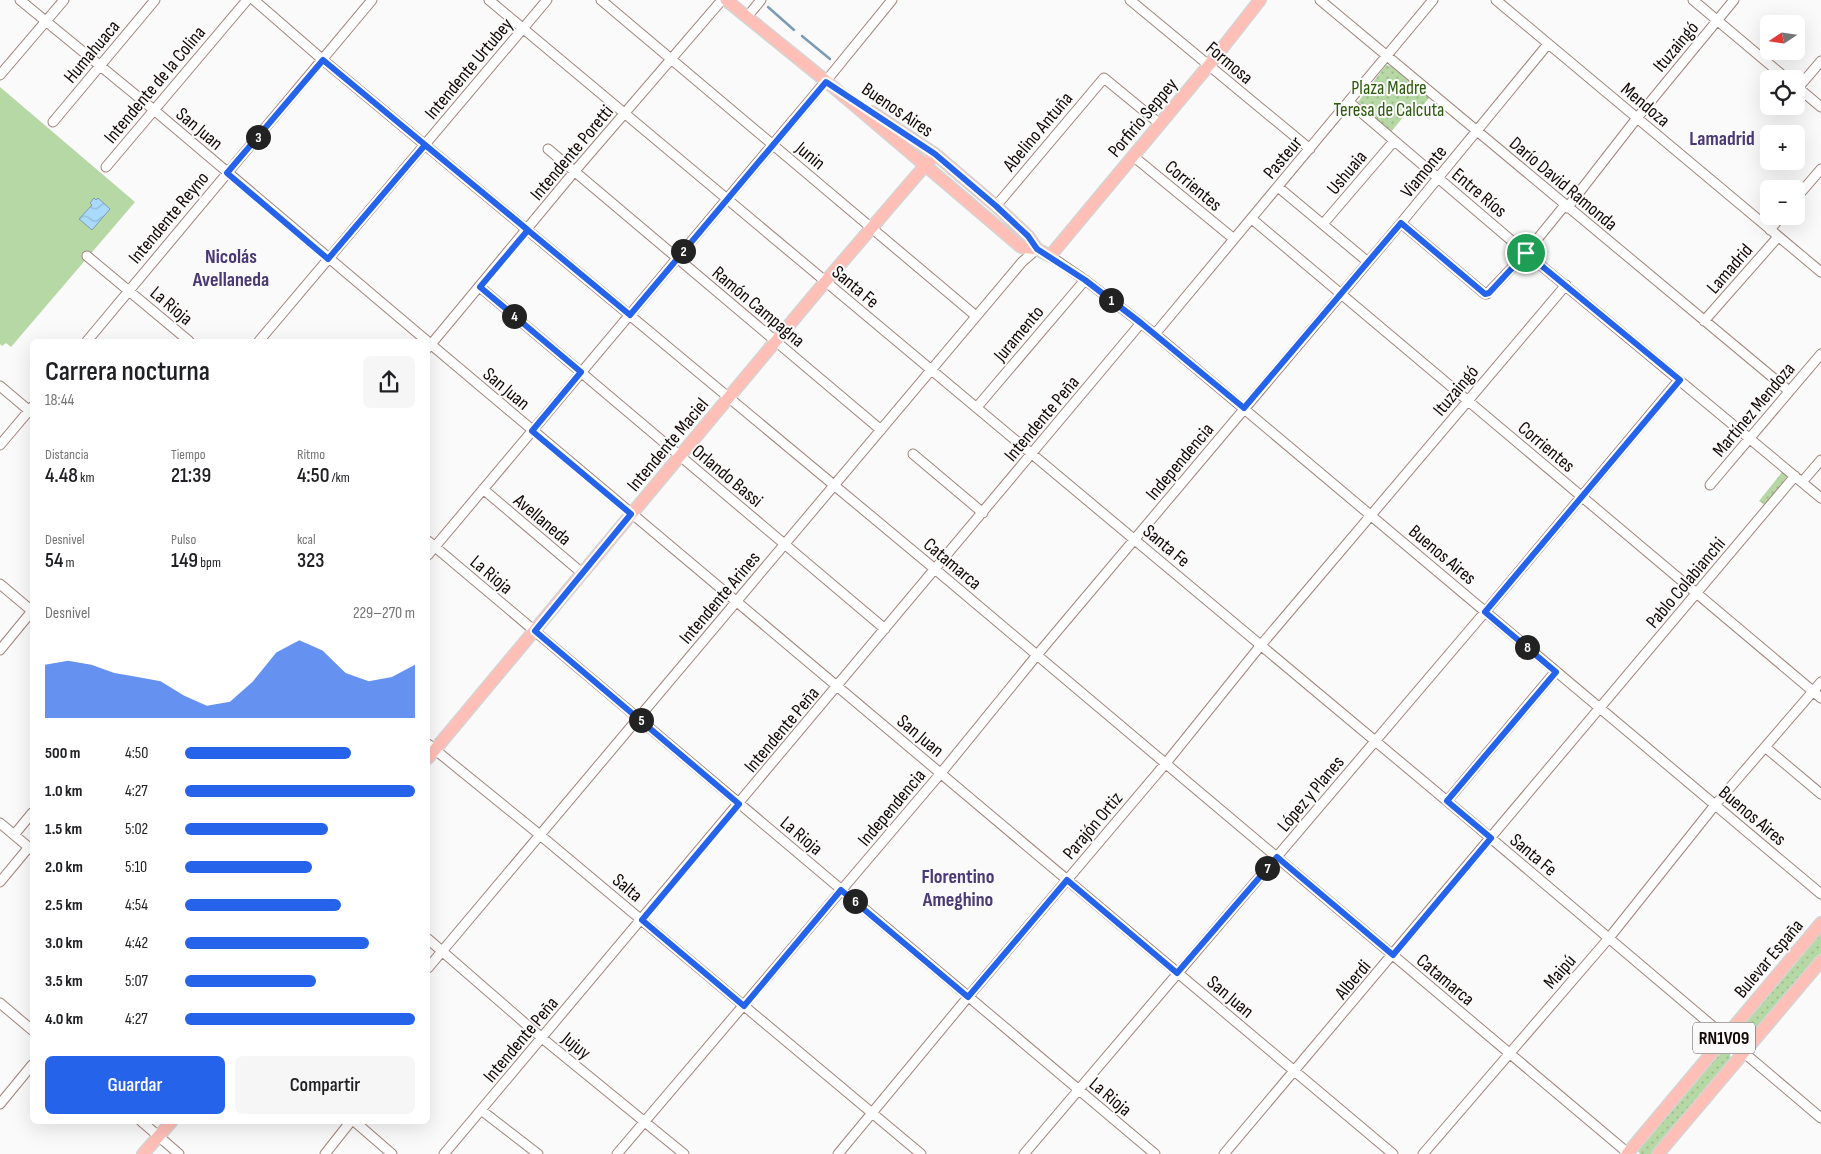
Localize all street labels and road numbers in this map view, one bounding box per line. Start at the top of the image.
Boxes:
street label: Intendente Urtubey [420,13,519,124]
street label: Humahuaca [59,16,125,88]
street label: Ituzaingó [1648,17,1704,77]
street label: Intendente de la Colina [99,22,211,148]
street label: Formosa [1201,37,1257,89]
street label: Porfirio Seppey [1103,73,1183,162]
street label: Buenos Aires [857,78,937,143]
street label: Mendoza [1616,78,1674,132]
street label: Abelino Antuña [998,88,1078,177]
street label: Intendente Poretti [526,101,619,205]
street label: San Juan [171,103,227,155]
street label: Pasteur [1259,132,1308,184]
street label: Darío David Ramonda [1504,132,1622,236]
street label: Junin [790,137,830,175]
street label: Viamonte [1396,141,1452,203]
street label: Ushuaia [1322,146,1372,200]
street label: Corrientes [1160,156,1226,217]
street label: Entre Ríos [1447,164,1511,223]
street label: Intendente Reyno [124,167,214,269]
street label: Lamadrid [1702,239,1758,299]
street label: Santa Fe [827,261,883,313]
street label: Ramón Campagna [707,262,809,352]
street label: La Rioja [145,282,197,330]
street label: Juramento [989,301,1049,367]
street label: Martínez Mendoza [1708,358,1800,462]
street label: Ituzaingó [1428,361,1484,421]
street label: San Juan [478,363,534,415]
street label: Intendente Peña [1000,371,1085,466]
street label: Intendente Maciel [623,394,714,496]
street label: Corrientes [1513,417,1579,478]
street label: Independencia [1141,419,1219,505]
street label: Orlando Bassi [687,440,767,512]
street label: Avellaneda [508,489,576,551]
street label: Santa Fe [1138,520,1194,572]
street label: Buenos Aires [1404,520,1481,590]
street label: Catamarca [918,533,986,595]
street label: Pablo Colabianchi [1642,533,1731,633]
street label: Intendente Arines [675,547,766,649]
street label: La Rioja [465,551,517,599]
street label: Intendente Peña [740,682,825,777]
street label: San Juan [892,710,948,762]
street label: López y Planes [1273,751,1350,837]
street label: Independencia [853,765,931,851]
street label: Buenos Aires [1714,781,1791,851]
street label: Parajón Ortiz [1058,787,1128,864]
street label: La Rioja [775,812,827,860]
street label: Santa Fe [1505,829,1561,881]
street label: Salta [607,869,647,907]
street label: Bulevar España [1730,915,1809,1003]
street label: Catamarca [1411,949,1479,1011]
street label: Maipú [1539,950,1581,994]
street label: Alberdi [1330,956,1376,1005]
street label: San Juan [1202,971,1258,1023]
street label: Intendente Peña [479,992,564,1087]
road number: RN1V09 [1693,1022,1755,1054]
street label: Jujuy [556,1027,596,1065]
street label: La Rioja [1084,1073,1136,1121]

